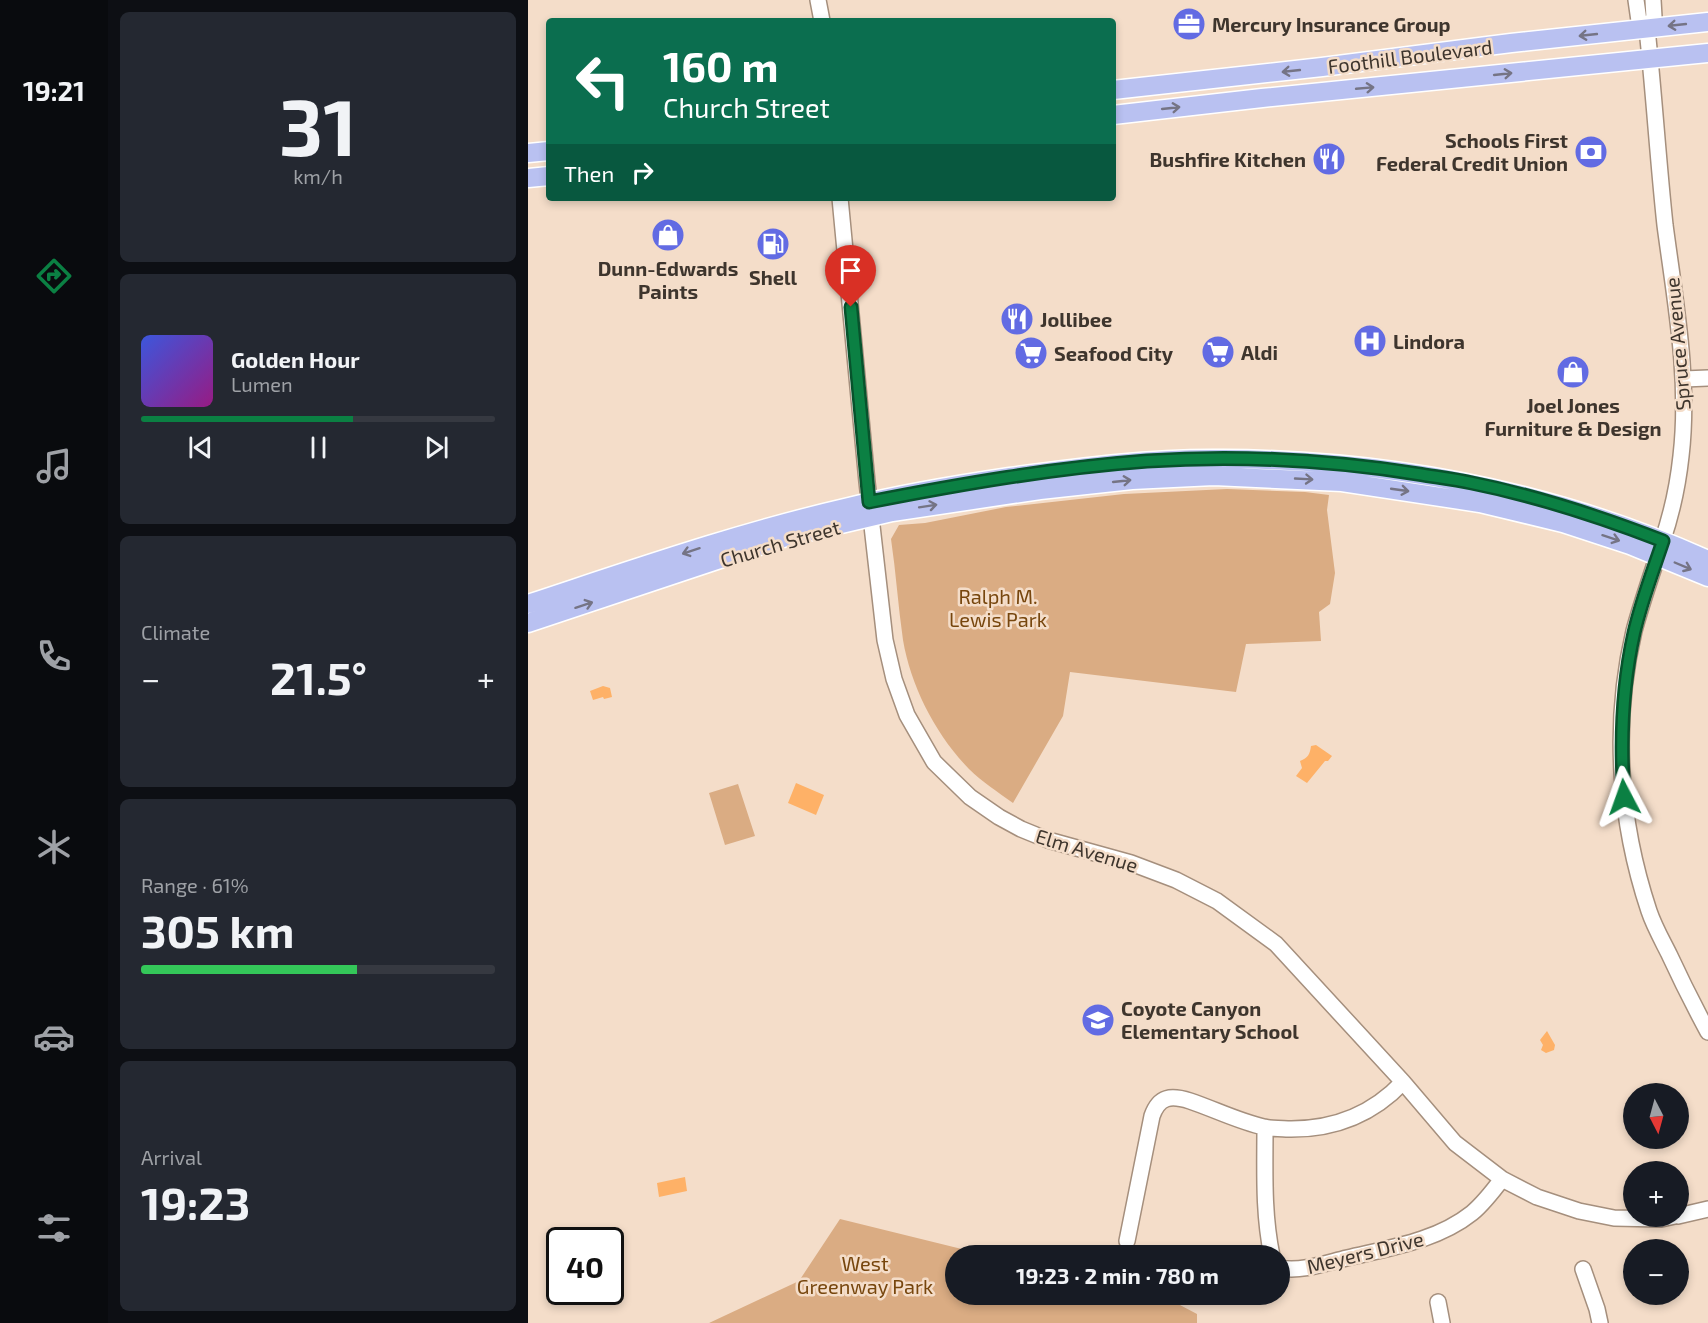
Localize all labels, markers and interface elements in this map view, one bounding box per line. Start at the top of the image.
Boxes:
office icon: Mercury Insurance Group [1171,6,1207,42]
place label: Mercury Insurance Group [1212,12,1451,37]
one-way arrow [1668,20,1688,31]
one-way arrow [1579,30,1599,41]
street label: Foothill Boulevard [1326,34,1494,78]
text: 160 m [663,40,779,90]
icon: left [564,42,642,120]
one-way arrow [1281,65,1301,76]
one-way arrow [1493,68,1513,79]
text: 19:21 [23,74,85,106]
text: 31 [279,78,357,172]
one-way arrow [1355,82,1375,93]
text: Church Street [663,91,830,123]
one-way arrow [1161,102,1181,113]
place label: Schools First Federal Credit Union [1376,128,1568,175]
bank icon: Schools First Federal Credit Union [1573,134,1609,170]
restaurant icon: Bushfire Kitchen [1311,141,1347,177]
place label: Bushfire Kitchen [1149,147,1306,171]
icon: right [626,156,659,189]
text: Then [564,160,614,186]
text: km/h [293,164,343,188]
shop icon: Dunn-Edwards Paints [650,217,686,253]
fuel station icon: Shell [755,226,791,262]
pin [825,245,876,307]
icon: arrive [834,254,867,287]
icon: directions [33,255,75,297]
place label: Dunn-Edwards Paints [598,256,738,303]
place label: Shell [749,265,798,289]
street label: Spruce Avenue [1659,276,1695,412]
restaurant icon: Jollibee [999,301,1035,337]
place label: Jollibee [1040,307,1112,331]
hospital icon: Lindora [1352,323,1388,359]
place label: Lindora [1393,329,1465,353]
supermarket icon: Aldi [1200,334,1236,370]
supermarket icon: Seafood City [1013,335,1049,371]
place label: Aldi [1241,340,1278,364]
place label: Seafood City [1054,341,1174,366]
text: Golden Hour [231,346,360,372]
shop icon: Joel Jones Furniture & Design [1555,354,1591,390]
text: Lumen [231,372,293,396]
place label: Joel Jones Furniture & Design [1484,393,1662,440]
icon: previous [184,431,217,464]
icon: pause [302,431,335,464]
icon: next [420,431,453,464]
icon: music [33,445,75,487]
one-way arrow [1294,474,1314,485]
one-way arrow [1111,475,1131,486]
one-way arrow [1389,484,1409,495]
one-way arrow [918,500,938,511]
street label: Church Street [717,514,843,572]
one-way arrow [1601,534,1620,545]
one-way arrow [682,546,701,557]
one-way arrow [1673,561,1691,573]
park label: Ralph M. Lewis Park [949,584,1047,631]
one-way arrow [574,599,593,610]
text: Climate [141,620,210,644]
icon: phone [33,635,75,677]
text: 21.5° [270,650,367,704]
text: − [141,658,160,698]
text: + [477,658,495,698]
position arrow [1592,765,1656,829]
street label: Elm Avenue [1033,823,1141,877]
icon: climate [33,826,75,868]
text: Range · 61% [141,873,249,897]
text: 305 km [141,903,294,957]
place label: Coyote Canyon Elementary School [1121,996,1299,1044]
school or university icon: Coyote Canyon Elementary School [1080,1002,1116,1038]
icon: car [33,1016,75,1058]
north arrow [1623,1083,1689,1149]
map controls [1623,1083,1689,1305]
text: Arrival [141,1145,202,1169]
button: + [1623,1161,1689,1227]
text: 19:23 [141,1175,250,1229]
icon: filters [33,1207,75,1249]
street label: Meyers Drive [1304,1226,1426,1278]
speed limit sign: 40 [546,1227,624,1305]
button: − [1623,1239,1689,1305]
park label: West Greenway Park [797,1251,933,1298]
text: 19:23 · 2 min · 780 m [1016,1262,1219,1288]

